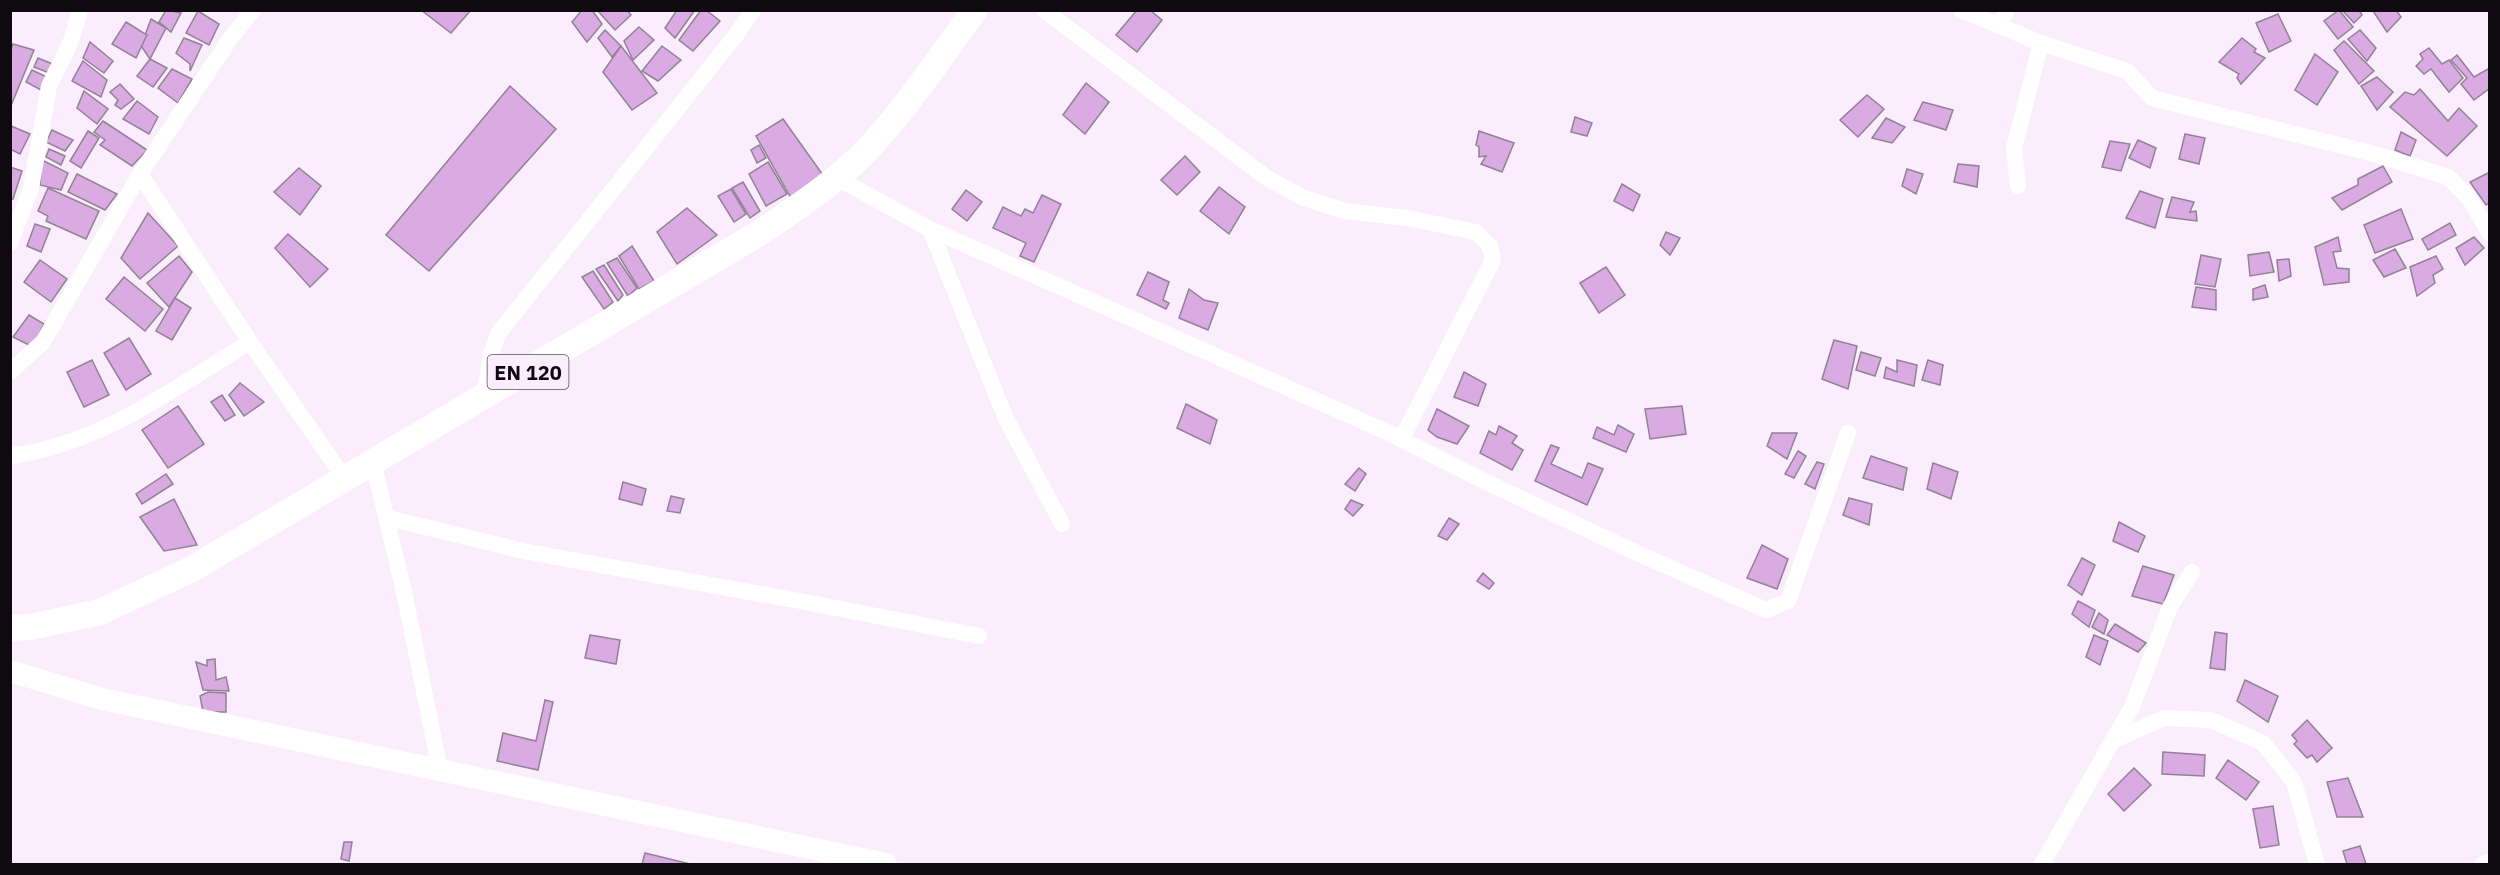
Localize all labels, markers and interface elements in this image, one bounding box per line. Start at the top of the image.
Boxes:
road number: EN 120 [488,355,568,389]

